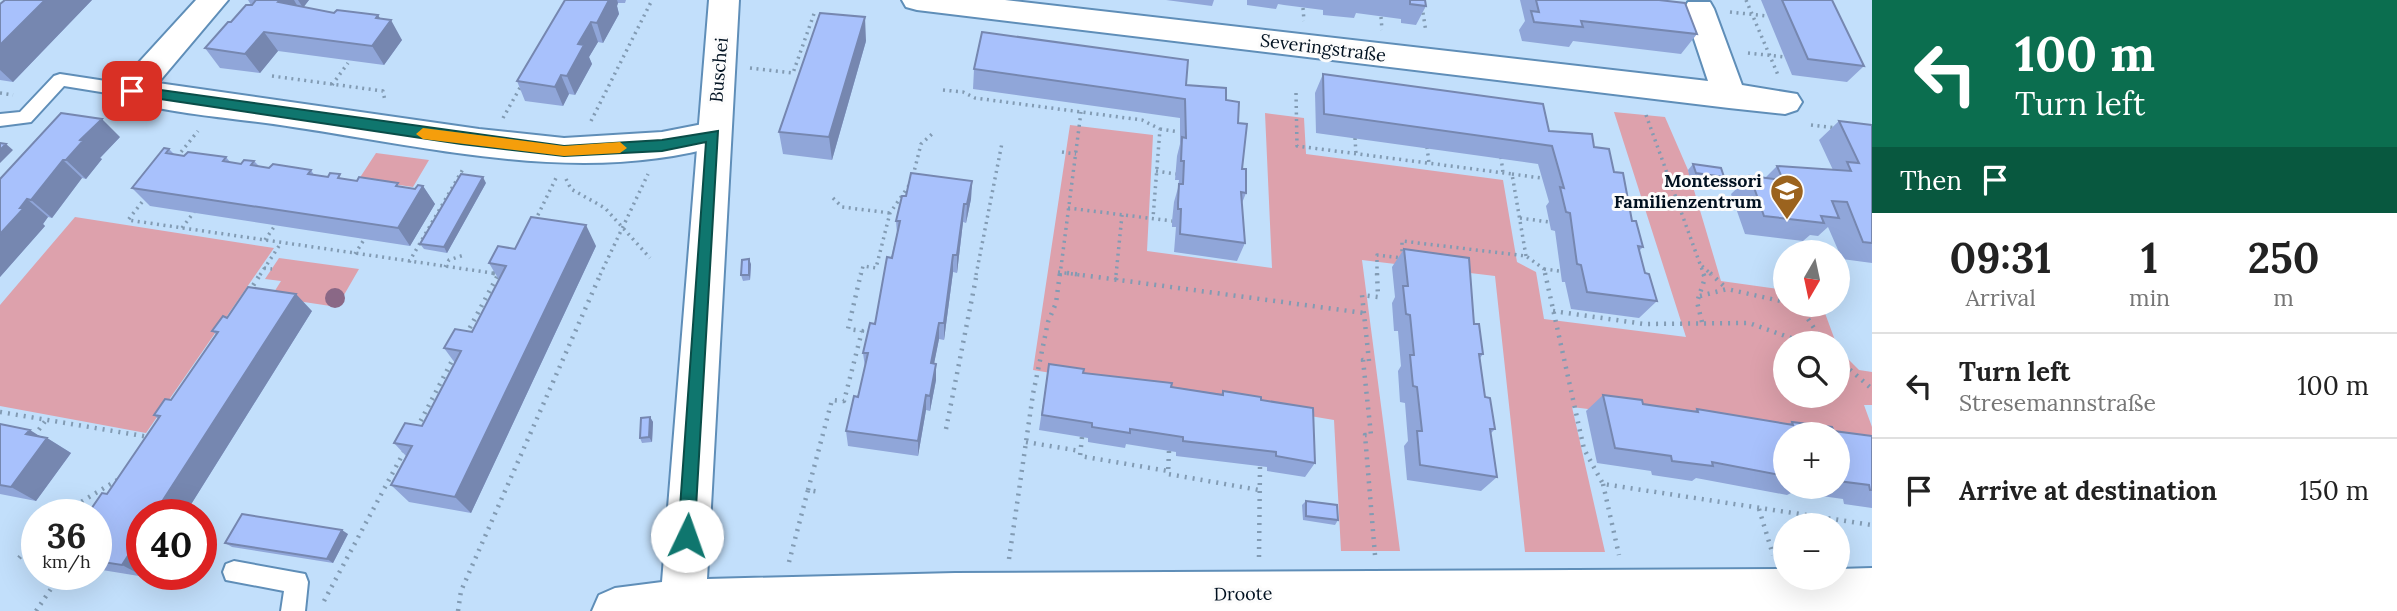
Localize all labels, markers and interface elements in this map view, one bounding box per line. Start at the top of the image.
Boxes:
text: 100 m [2015,22,2155,84]
street label: Severingstraße [1259,28,1388,67]
icon: left [1900,28,1991,119]
street label: Buschei [704,36,733,103]
pin [102,61,162,121]
icon: arrive [113,72,151,110]
text: Turn left [2015,83,2145,124]
icon: arrive [1976,161,2014,199]
text: Then [1900,164,1962,197]
place label: Montessori Familienzentrum [1614,169,1762,213]
school or university icon: Montessori Familienzentrum [1768,172,1806,221]
text: 09:31 [1950,231,2052,285]
text: 1 [2141,231,2158,285]
text: 250 [2248,231,2319,285]
north arrow [1773,240,1850,317]
map controls [1773,240,1850,590]
text: Arrival [1965,283,2036,312]
text: min [2129,283,2170,312]
text: m [2273,283,2294,312]
button: search [1773,331,1850,408]
text: Turn left [1959,355,2070,388]
icon: left [1900,367,1938,405]
text: 100 m [2297,369,2369,402]
text: Stresemannstraße [1959,388,2156,417]
button: + [1773,422,1850,499]
icon: arrive [1900,472,1938,510]
text: Arrive at destination [1959,474,2217,507]
text: 150 m [2299,474,2369,507]
speed limit sign: 40 [126,499,217,590]
position arrow [650,499,724,573]
text: 36 [47,513,86,558]
button: − [1773,513,1850,590]
text: km/h [42,550,91,573]
street label: Droote [1213,581,1273,606]

